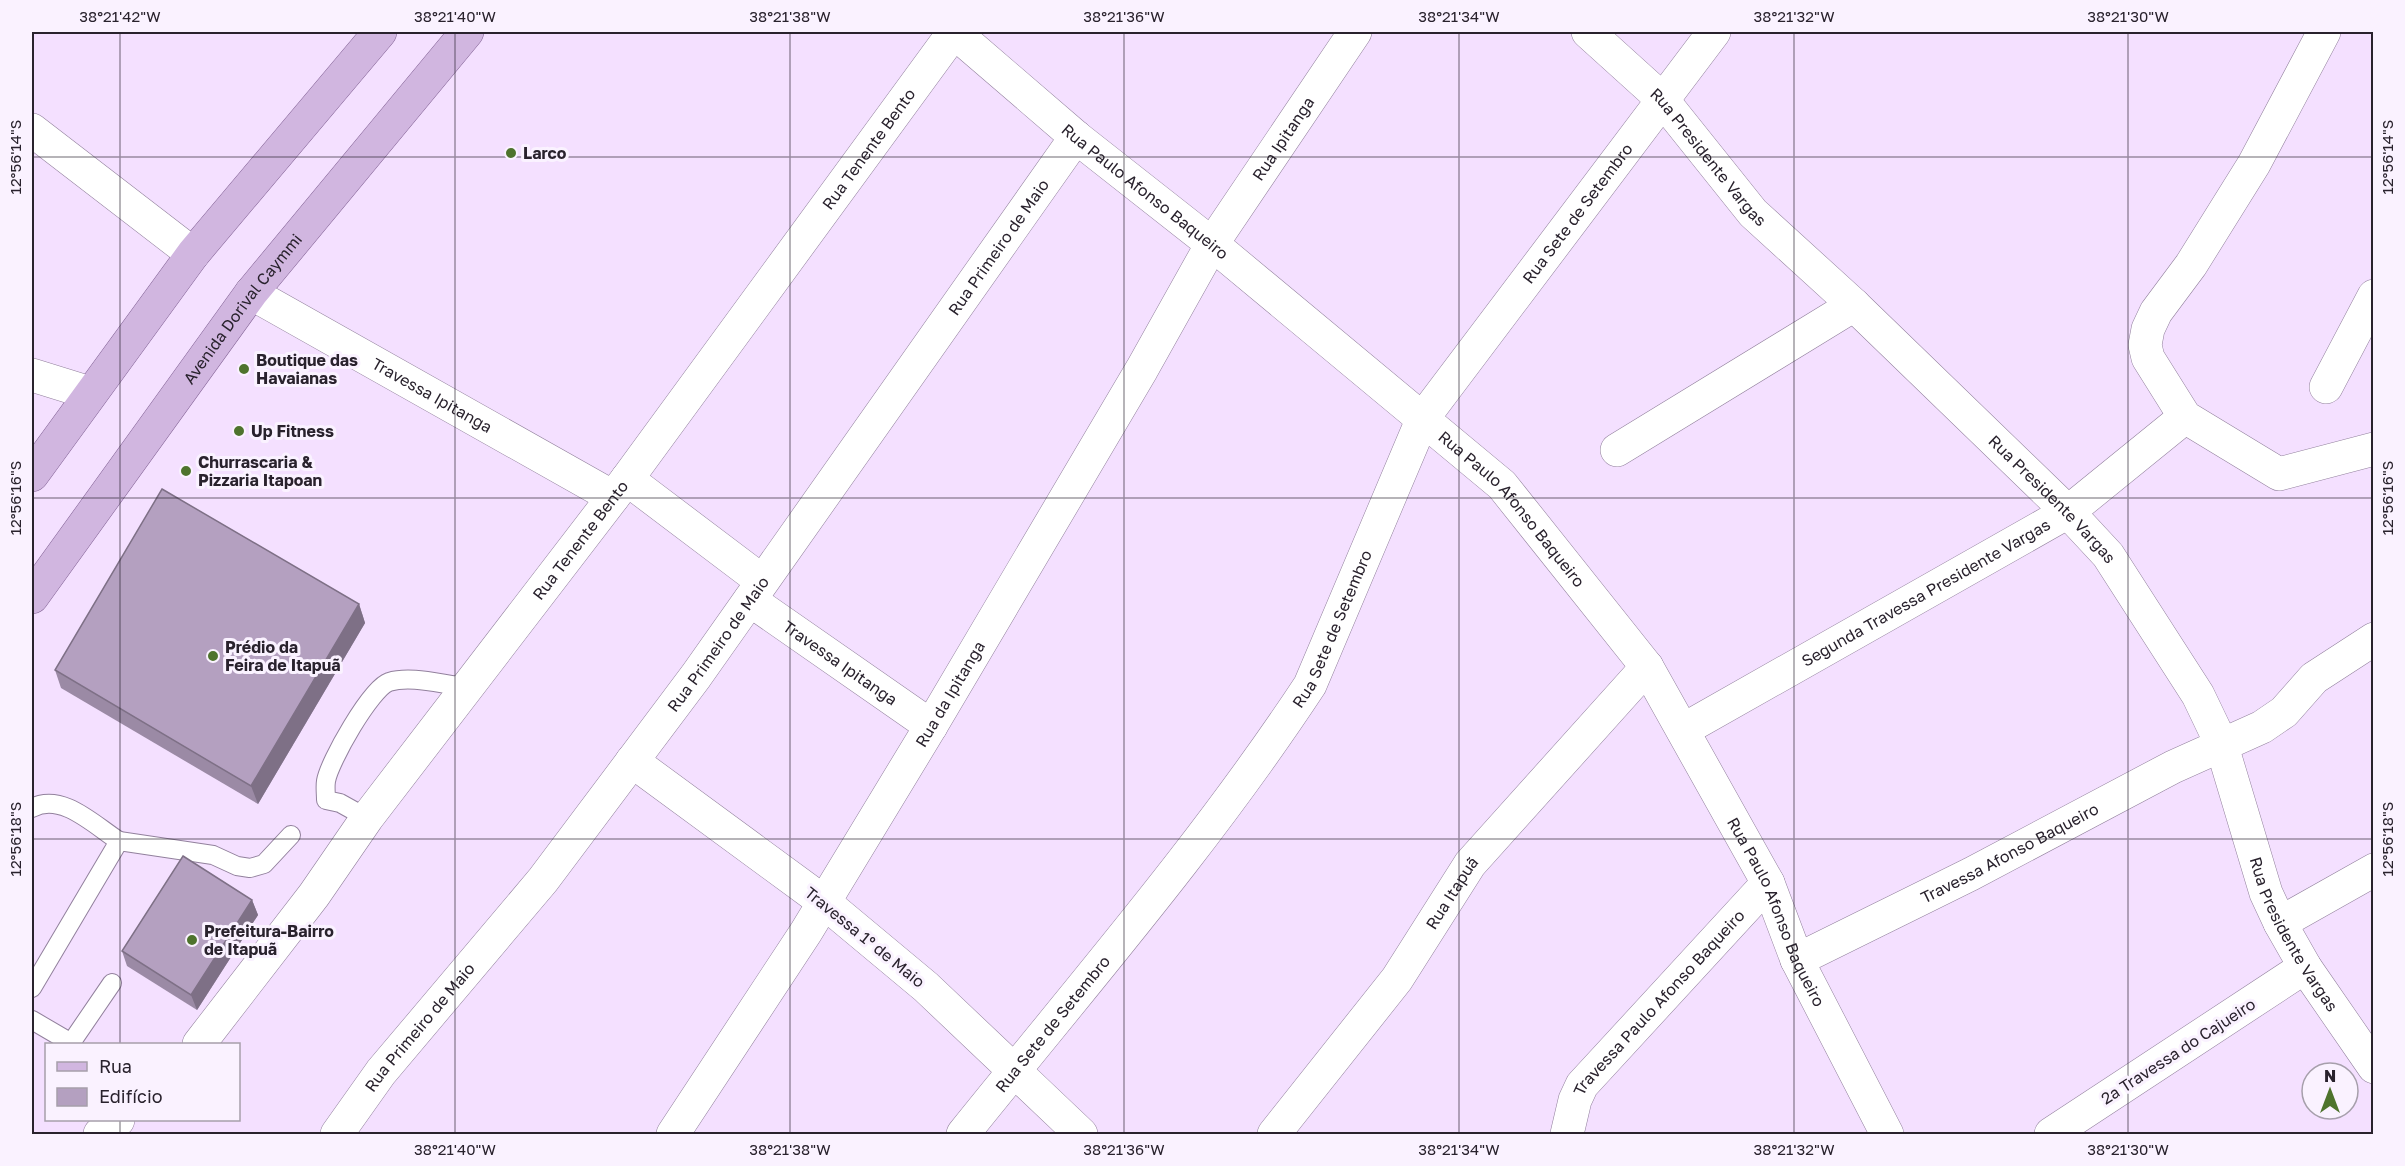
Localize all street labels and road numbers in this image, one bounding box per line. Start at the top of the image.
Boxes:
street label: Rua Presidente Vargas [1646,83,1771,230]
street label: Rua Tenente Bento [818,84,919,213]
street label: Rua Ipitanga [1248,93,1318,184]
street label: Rua Paulo Afonso Baqueiro [1058,119,1233,264]
street label: Rua Sete de Setembro [1518,139,1637,287]
street label: Rua Primeiro de Maio [944,175,1053,319]
street label: Avenida Dorival Caymmi [179,229,306,388]
street label: Travessa Ipitanga [369,353,496,437]
street label: Rua Paulo Afonso Baqueiro [1434,426,1589,591]
street label: Rua Presidente Vargas [1985,431,2121,567]
street label: Rua Tenente Bento [528,476,632,604]
street label: Segunda Travessa Presidente Vargas [1798,514,2054,671]
street label: Rua Sete de Setembro [1288,547,1376,711]
street label: Rua Primeiro de Maio [663,572,773,716]
street label: Travessa Ipitanga [779,616,901,710]
street label: Rua da Ipitanga [911,637,989,751]
street label: Travessa Afonso Baqueiro [1917,798,2102,907]
street label: Rua Paulo Afonso Baqueiro [1723,814,1829,1010]
street label: Rua Itapuã [1421,852,1482,933]
street label: Rua Presidente Vargas [2246,854,2343,1015]
street label: Travessa 1º de Maio [801,882,929,992]
street label: Travessa Paulo Afonso Baqueiro [1569,905,1749,1098]
street label: Rua Sete de Setembro [991,951,1114,1096]
street label: Rua Primeiro de Maio [360,959,479,1096]
street label: 2ª Travessa do Cajueiro [2097,994,2259,1108]

